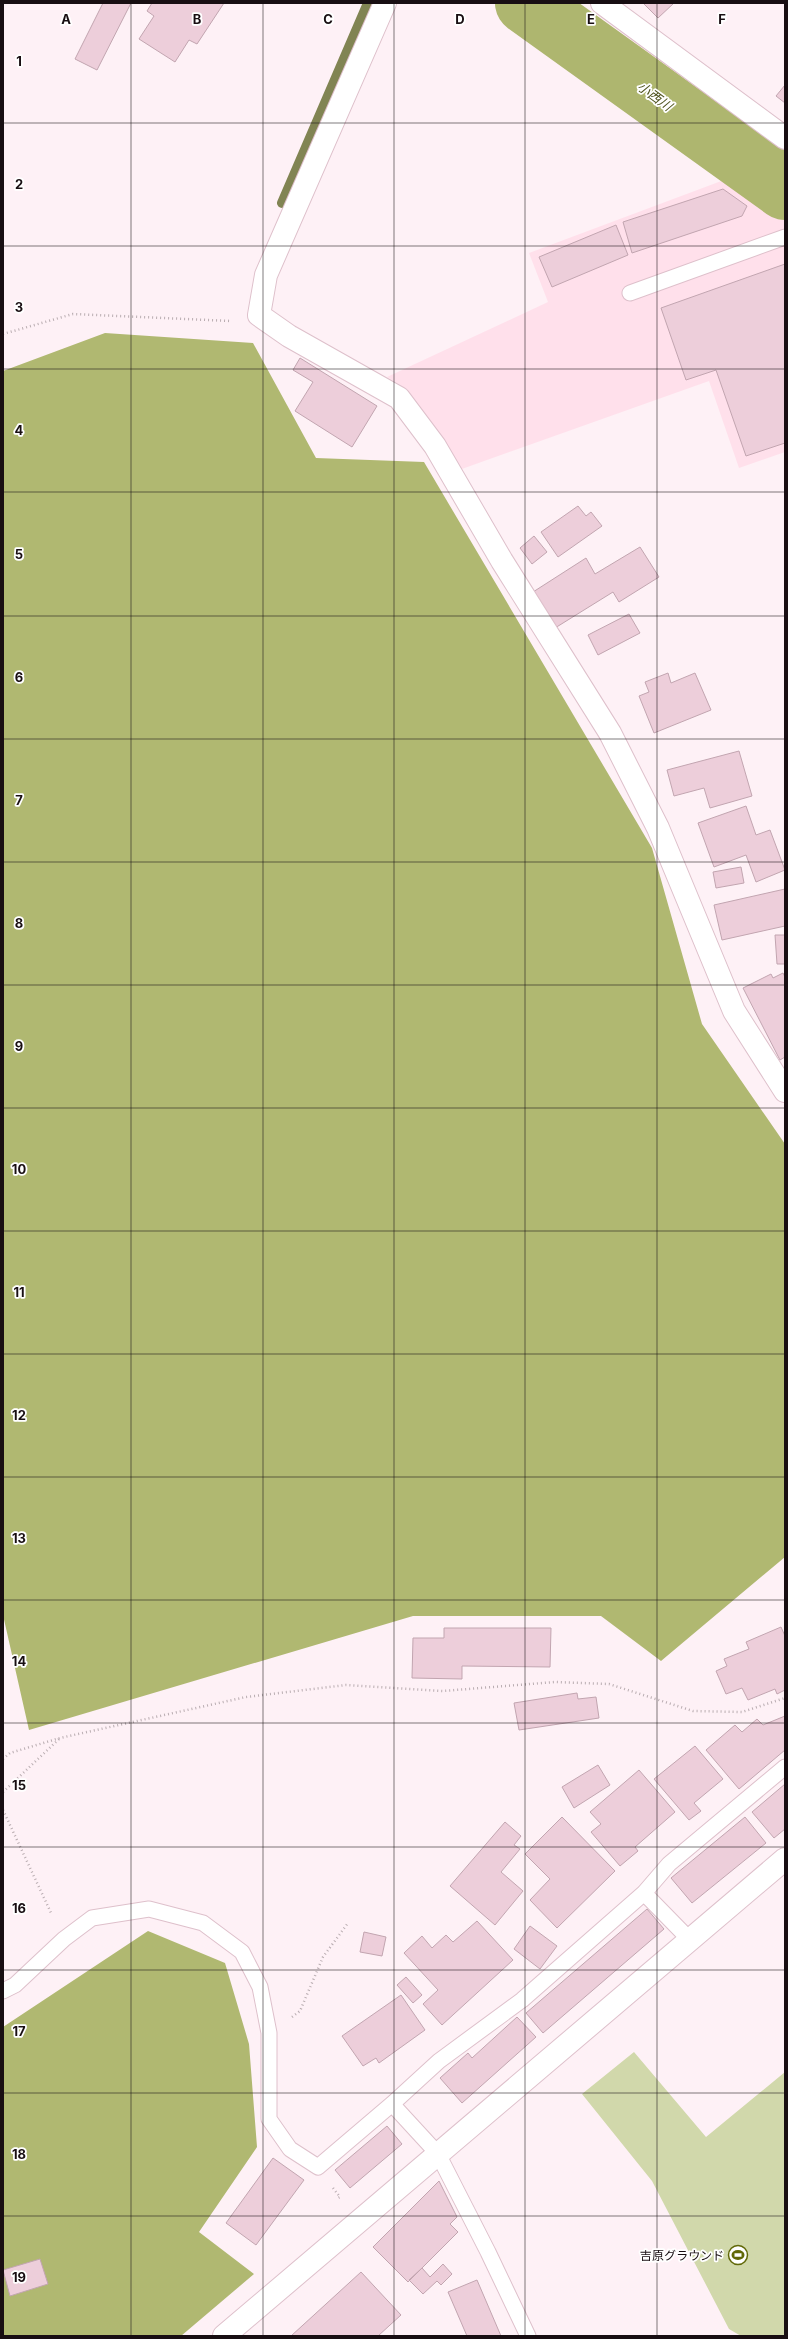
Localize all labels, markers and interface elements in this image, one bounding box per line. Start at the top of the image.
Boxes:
text: A [61,11,71,27]
text: B [193,11,202,27]
text: C [323,11,333,27]
text: D [455,11,465,27]
text: E [587,11,595,27]
text: F [718,11,726,27]
text: 1 [16,53,22,69]
water label: 小西川 [635,78,677,115]
text: 2 [15,176,23,192]
text: 3 [15,299,23,315]
text: 4 [15,422,24,438]
text: 5 [15,546,23,562]
text: 6 [15,669,23,685]
text: 7 [15,792,23,808]
text: 8 [15,915,23,931]
text: 9 [15,1038,23,1054]
text: 10 [12,1161,26,1177]
text: 11 [13,1284,25,1300]
text: 12 [12,1407,26,1423]
text: 13 [12,1530,26,1546]
text: 14 [12,1653,26,1669]
text: 15 [12,1777,26,1793]
text: 16 [12,1900,26,1916]
text: 17 [12,2023,26,2039]
text: 18 [12,2146,26,2162]
sports icon: 吉原グラウンド [727,2244,749,2266]
place label: 吉原グラウンド [640,2248,724,2263]
text: 19 [12,2269,26,2285]

